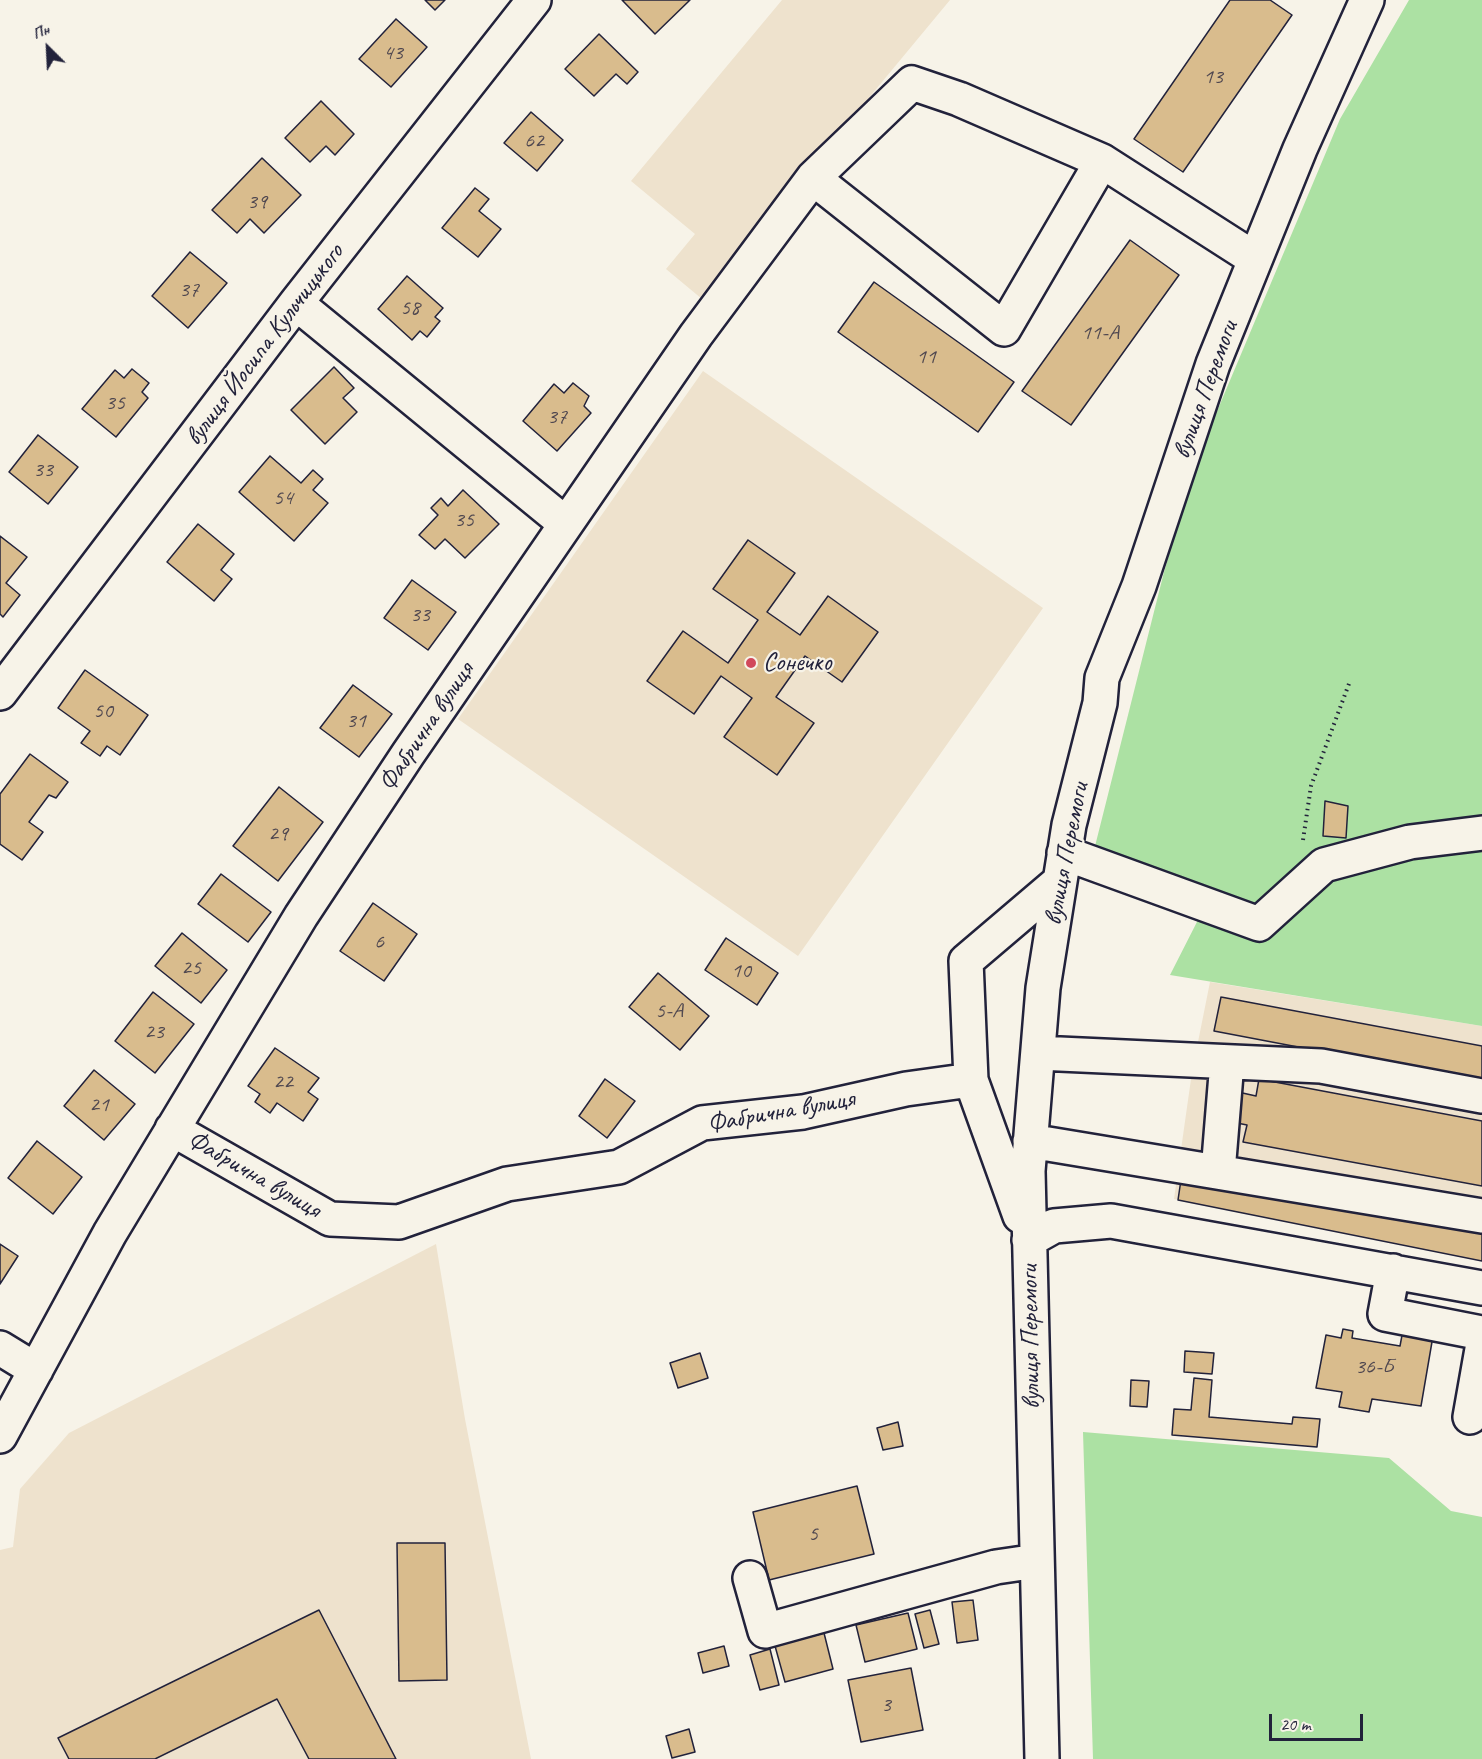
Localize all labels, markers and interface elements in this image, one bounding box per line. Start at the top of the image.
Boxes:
north arrow [18,18,78,78]
text: Пн [29,19,52,44]
house number: 43 [383,40,403,66]
house number: 13 [1203,64,1223,90]
house number: 62 [524,128,544,154]
house number: 39 [247,189,267,215]
street label: вулиця Йосипа Кульчицького [179,238,351,452]
house number: 37 [179,277,199,303]
house number: 58 [400,295,420,321]
street label: вулиця Перемоги [1167,317,1245,463]
house number: 11-А [1081,320,1119,346]
house number: 11 [916,344,936,370]
house number: 35 [105,390,125,416]
house number: 37 [547,404,567,430]
house number: 33 [33,457,53,483]
house number: 54 [273,485,293,511]
house number: 35 [454,507,474,533]
house number: 33 [410,602,430,628]
place label: Сонечко [763,647,832,679]
marker: Сонечко [744,656,758,670]
street label: Фабрична вулиця [372,657,482,797]
house number: 50 [93,698,113,724]
house number: 31 [346,708,366,734]
street label: вулиця Перемоги [1038,780,1096,928]
house number: 29 [268,821,288,847]
house number: 6 [374,929,384,955]
house number: 25 [181,955,201,981]
house number: 10 [731,958,751,984]
house number: 5-А [655,998,683,1024]
house number: 23 [144,1019,164,1045]
house number: 22 [273,1069,293,1095]
street label: Фабрична вулиця [705,1084,857,1140]
house number: 21 [89,1092,109,1118]
street label: Фабрична вулиця [182,1124,326,1226]
street label: вулиця Перемоги [1014,1264,1048,1410]
house number: 36-Б [1355,1354,1393,1380]
house number: 5 [808,1521,818,1547]
house number: 3 [881,1692,891,1718]
scale bar [1272,1702,1366,1740]
text: 20 m [1280,1713,1311,1735]

